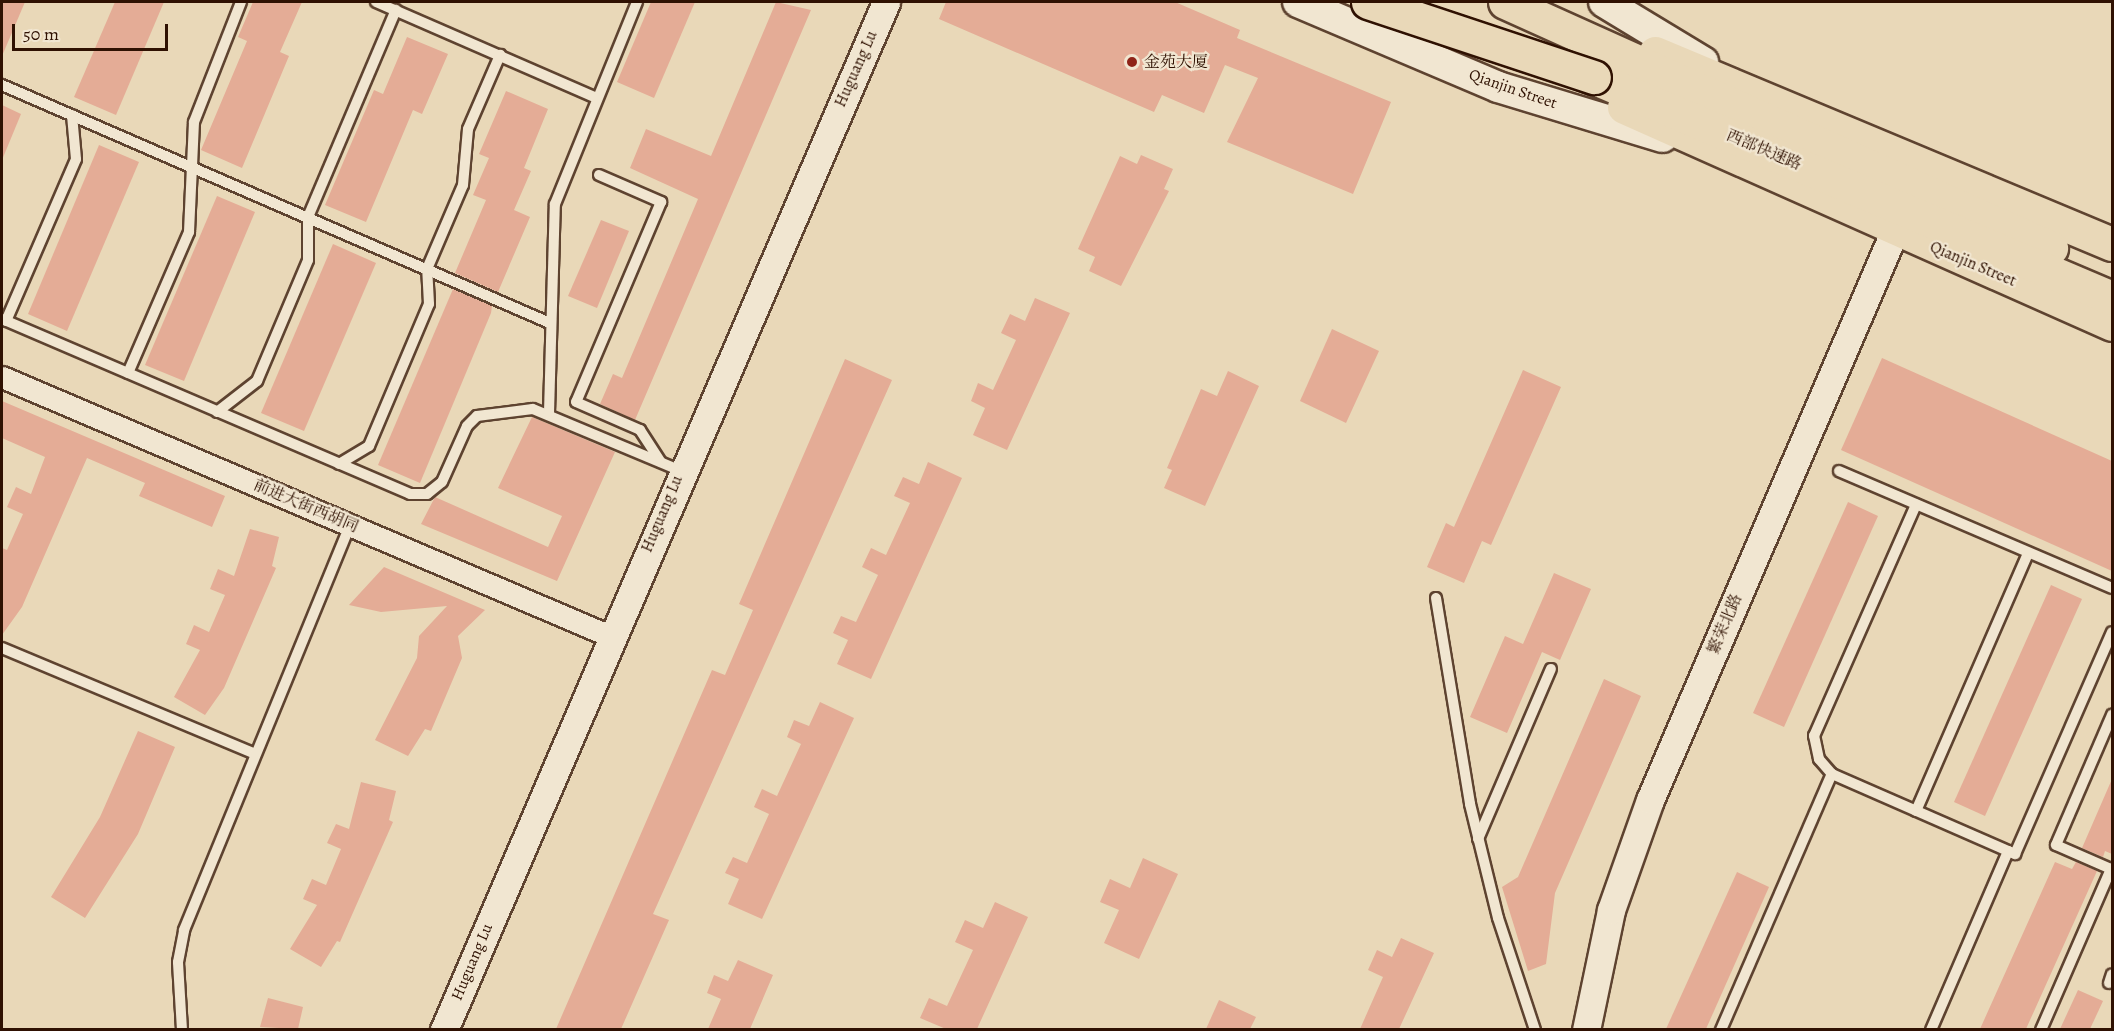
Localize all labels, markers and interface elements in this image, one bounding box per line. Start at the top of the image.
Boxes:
scale bar [15,12,171,50]
text: 50 m [23,22,59,46]
street label: Huguang Lu [831,28,881,110]
place label: 金苑大厦 [1144,52,1208,72]
marker: 金苑大厦 [1125,55,1139,69]
street label: Qianjin Street [1467,65,1559,113]
street label: 西部快速路 [1723,126,1805,174]
street label: Qianjin Street [1927,237,2019,291]
street label: Huguang Lu [637,473,687,555]
street label: 前进大街西胡同 [251,475,361,537]
street label: 繁荣北路 [1704,591,1746,657]
street label: Huguang Lu [447,921,497,1003]

